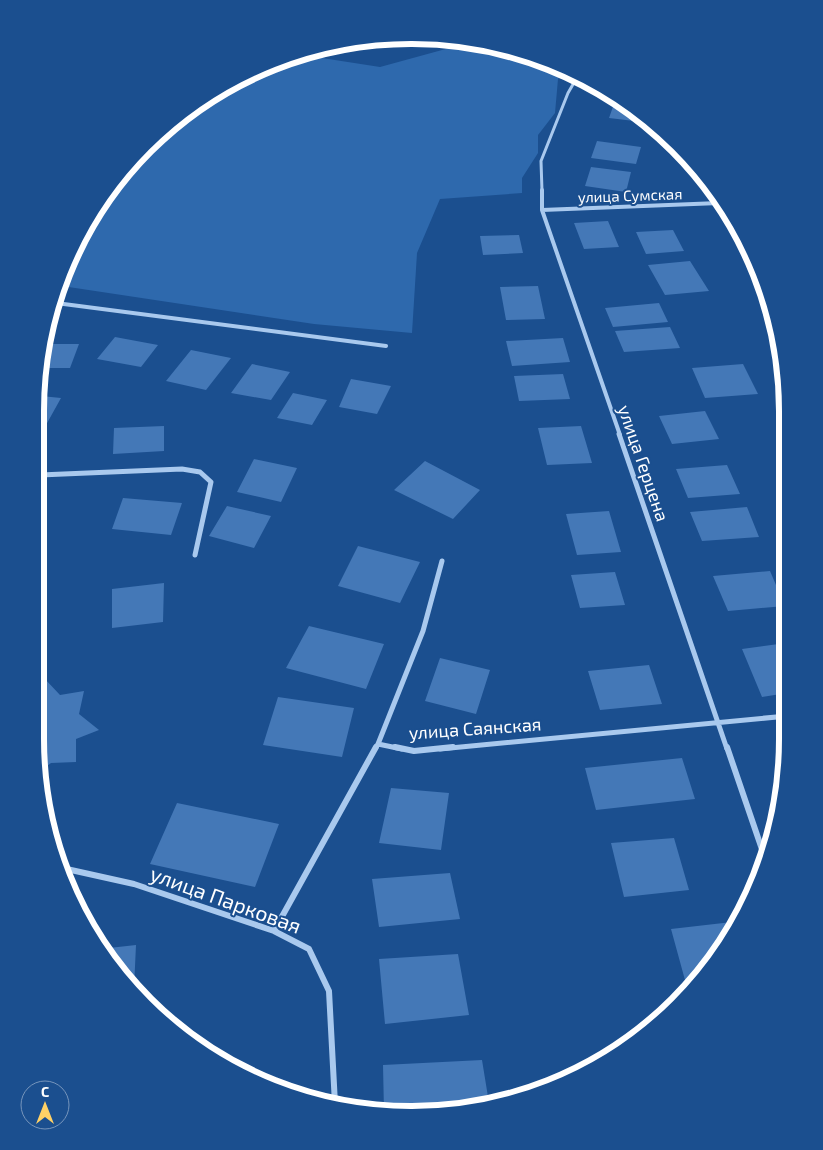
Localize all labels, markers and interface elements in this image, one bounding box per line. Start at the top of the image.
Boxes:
street label: улица Сумская [577,184,683,207]
street label: улица Герцена [614,402,674,524]
street label: улица Саянская [408,712,542,744]
street label: улица Парковая [147,860,305,939]
north arrow [20,1080,70,1130]
text: С [41,1083,49,1100]

